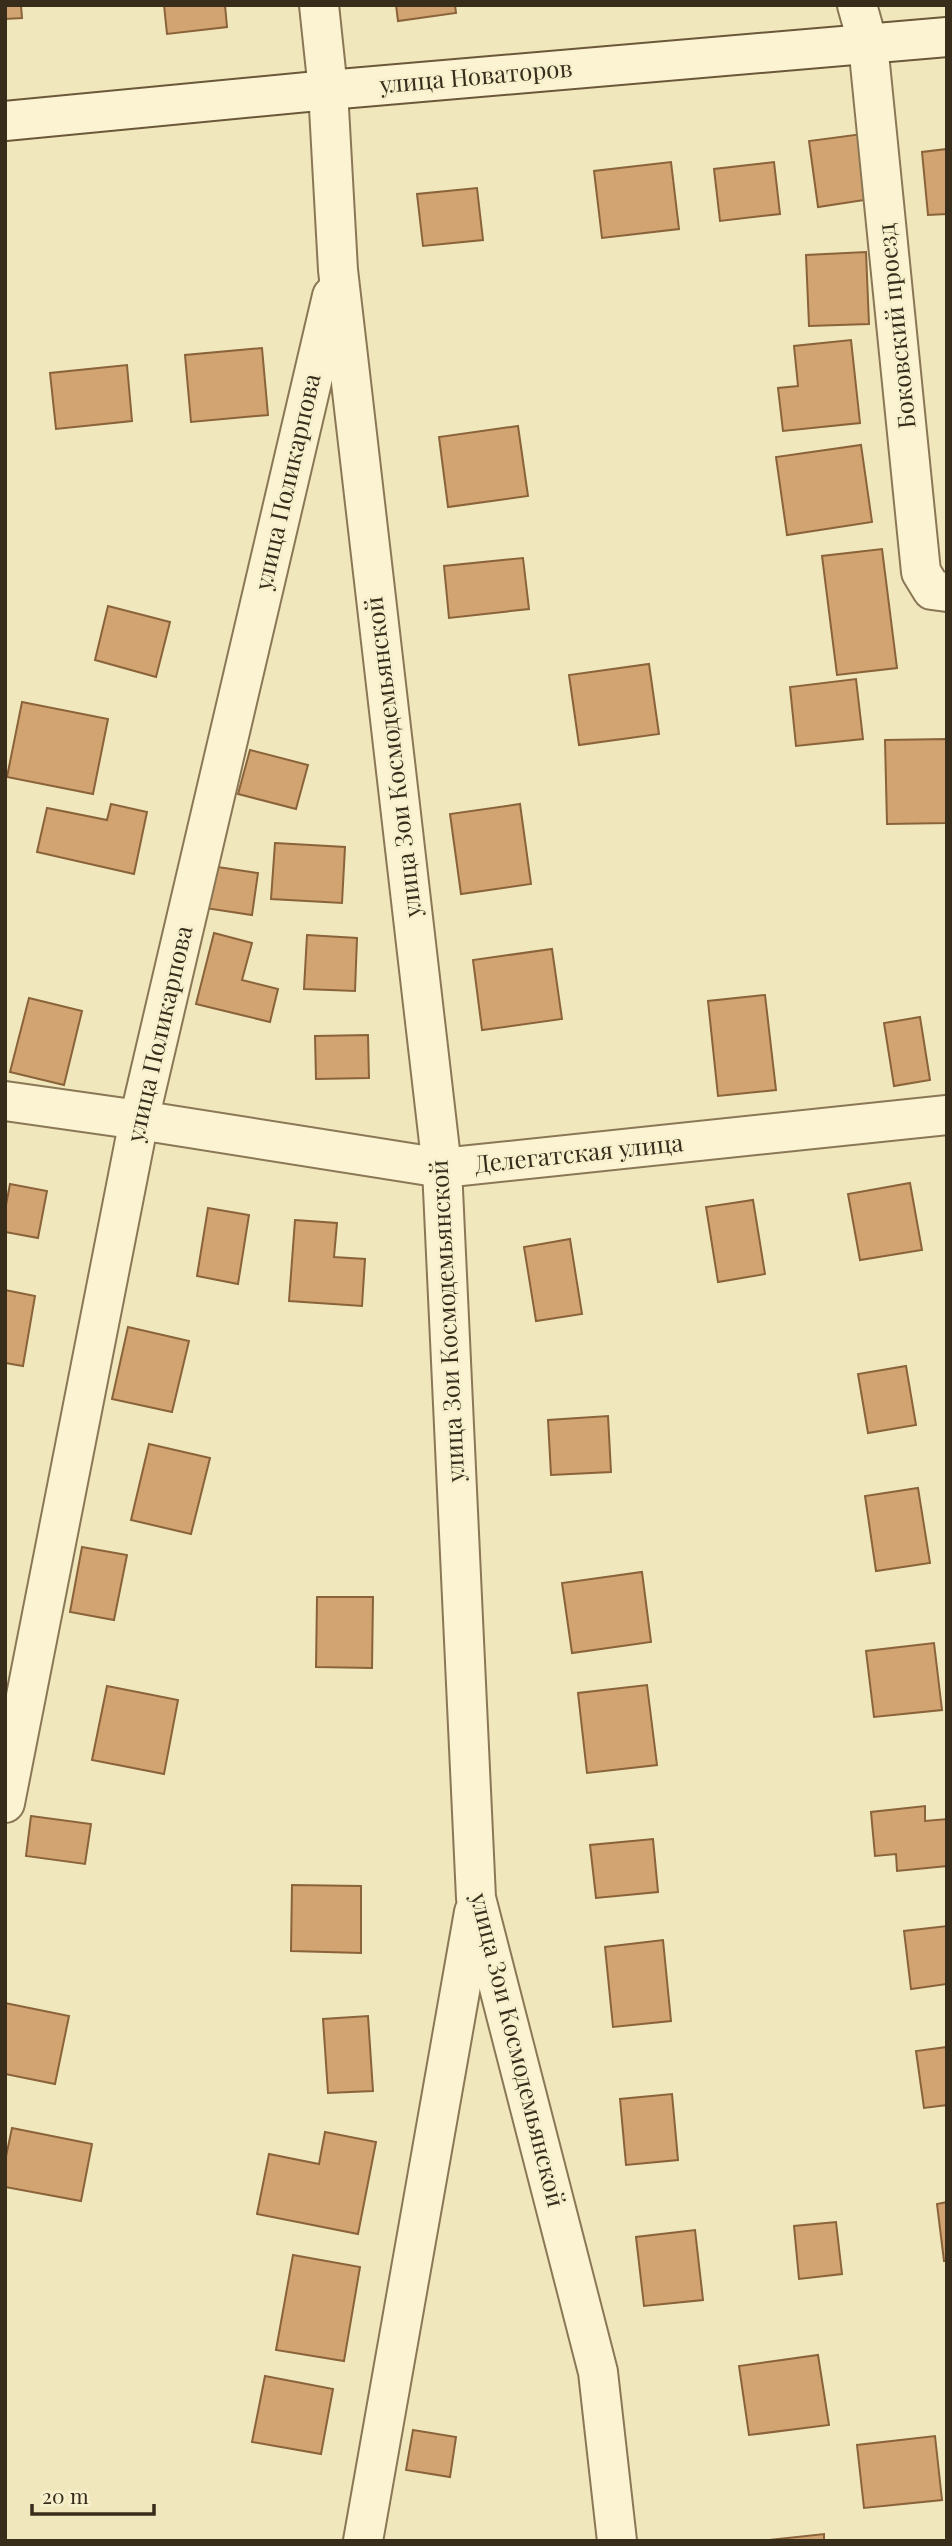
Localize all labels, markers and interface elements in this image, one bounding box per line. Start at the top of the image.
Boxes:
street label: улица Новаторов [377,51,574,99]
street label: Боковский проезд [868,222,922,430]
street label: улица Поликарпова [245,370,327,594]
street label: улица Зои Космодемьянской [356,595,428,920]
street label: улица Поликарпова [117,922,199,1146]
street label: Делегатская улица [473,1125,685,1179]
street label: улица Зои Космодемьянской [422,1159,470,1484]
street label: улица Зои Космодемьянской [464,1888,573,2210]
scale bar [32,2472,154,2516]
text: 20 m [42,2481,89,2509]

